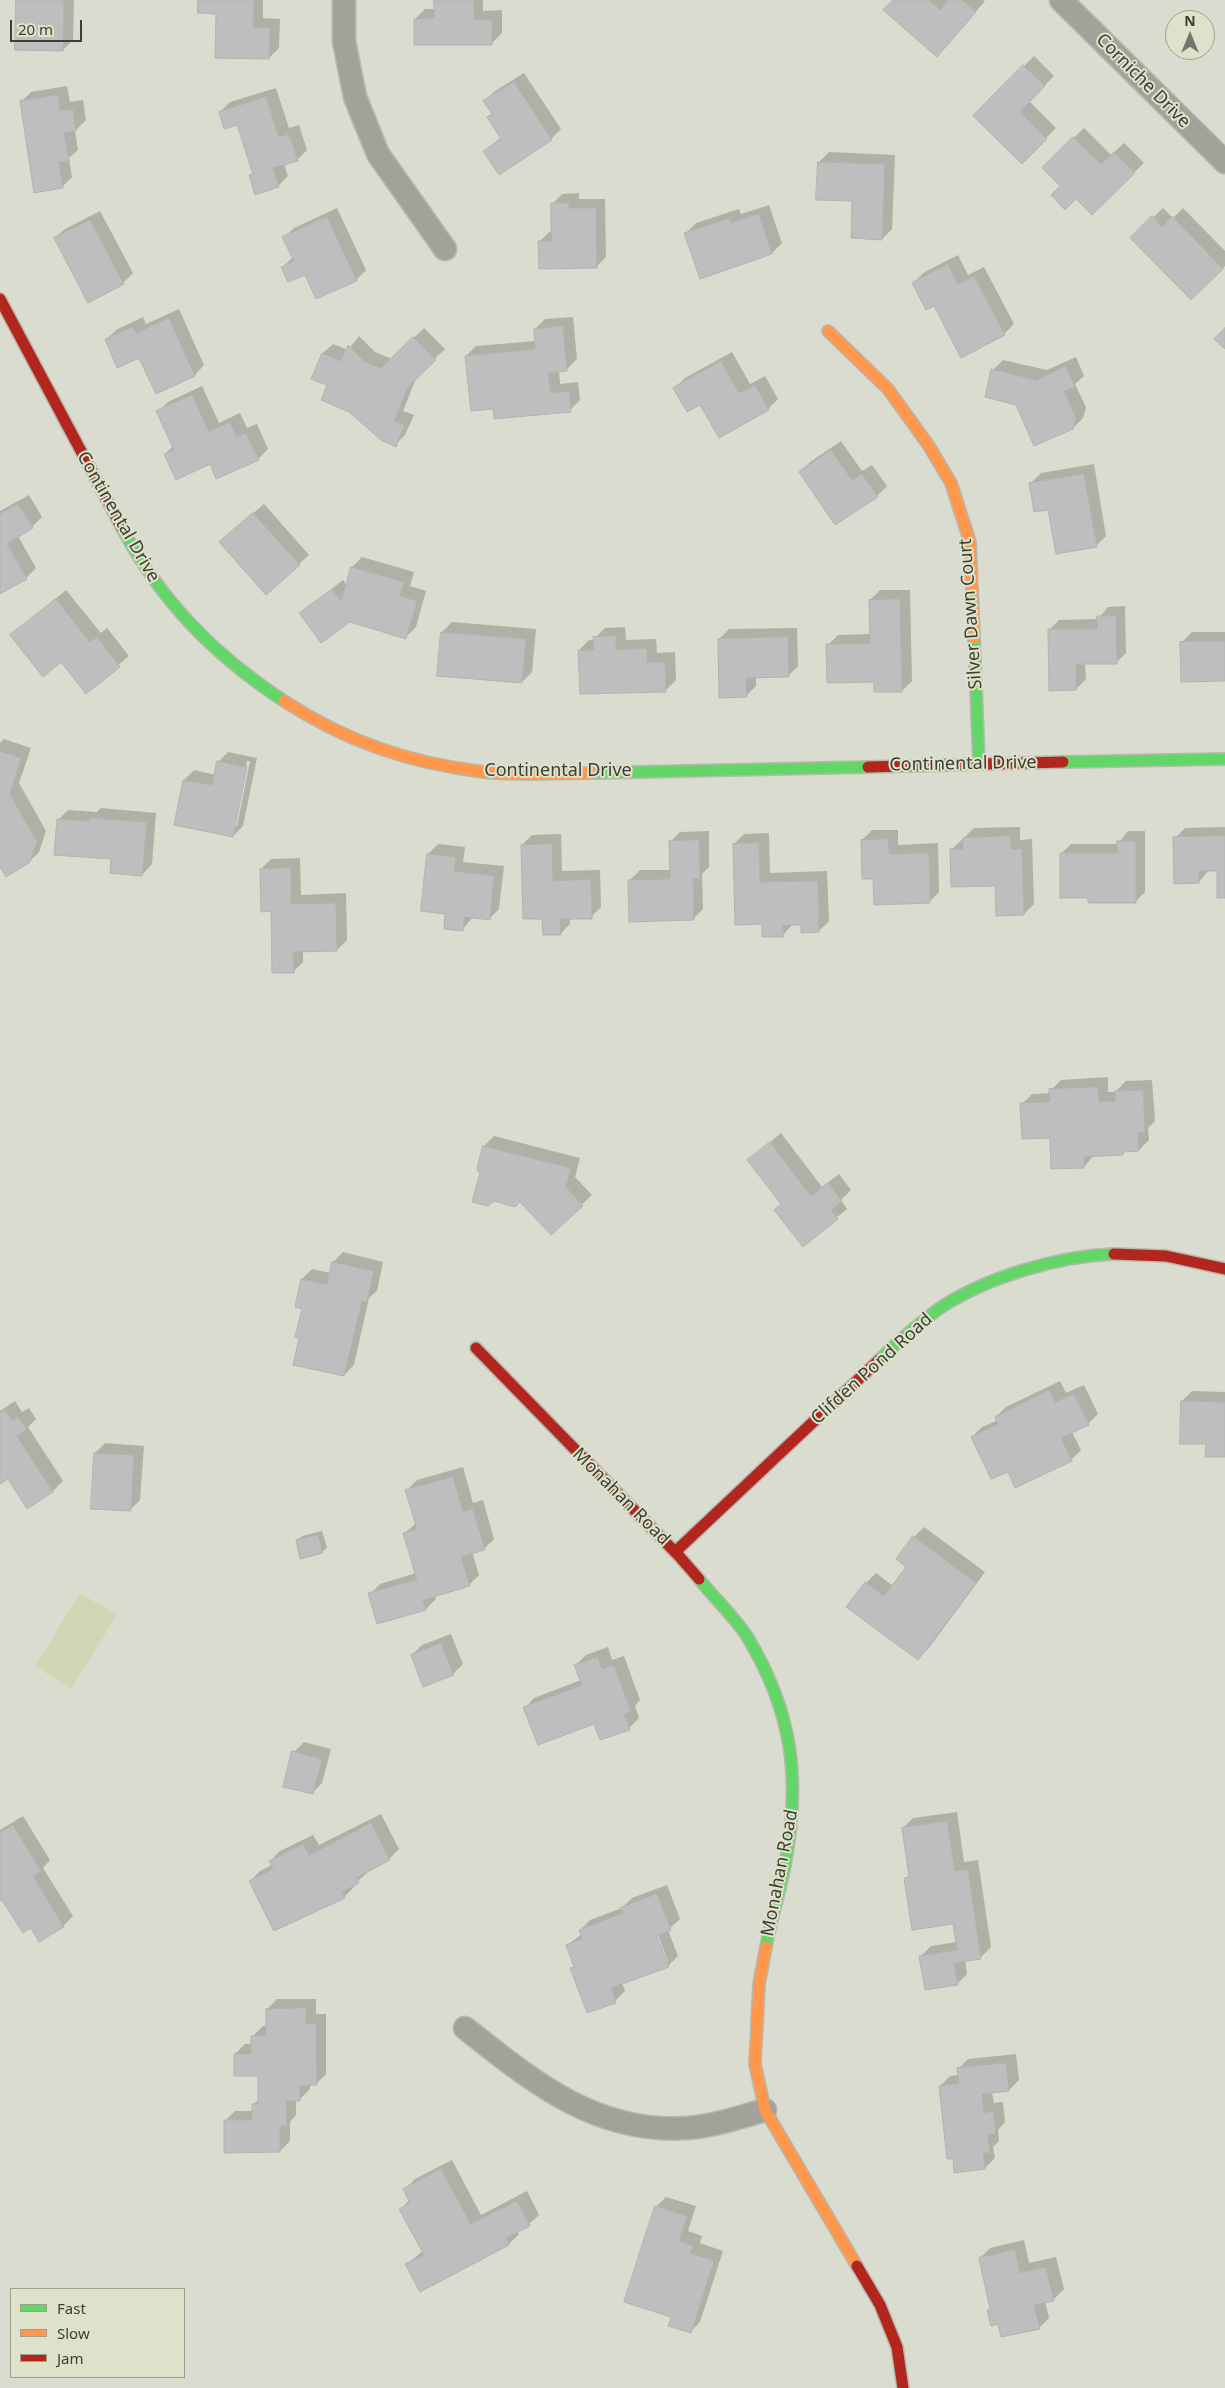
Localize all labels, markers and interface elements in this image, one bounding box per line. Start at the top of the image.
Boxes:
scale bar [12,10,85,42]
north arrow [1165,10,1215,60]
text: N [1184,11,1196,30]
text: 20 m [18,19,53,39]
street label: Corniche Drive [1091,29,1195,133]
street label: Continental Drive [72,448,164,586]
street label: Silver Dawn Court [955,538,987,690]
street label: Continental Drive [889,752,1037,776]
street label: Continental Drive [484,760,632,782]
street label: Clifden Pond Road [807,1309,937,1429]
street label: Monahan Road [568,1444,674,1550]
street label: Monahan Road [757,1808,803,1938]
legend [10,2288,185,2378]
text: Fast [57,2298,86,2318]
text: Slow [57,2323,90,2343]
text: Jam [57,2348,84,2368]

